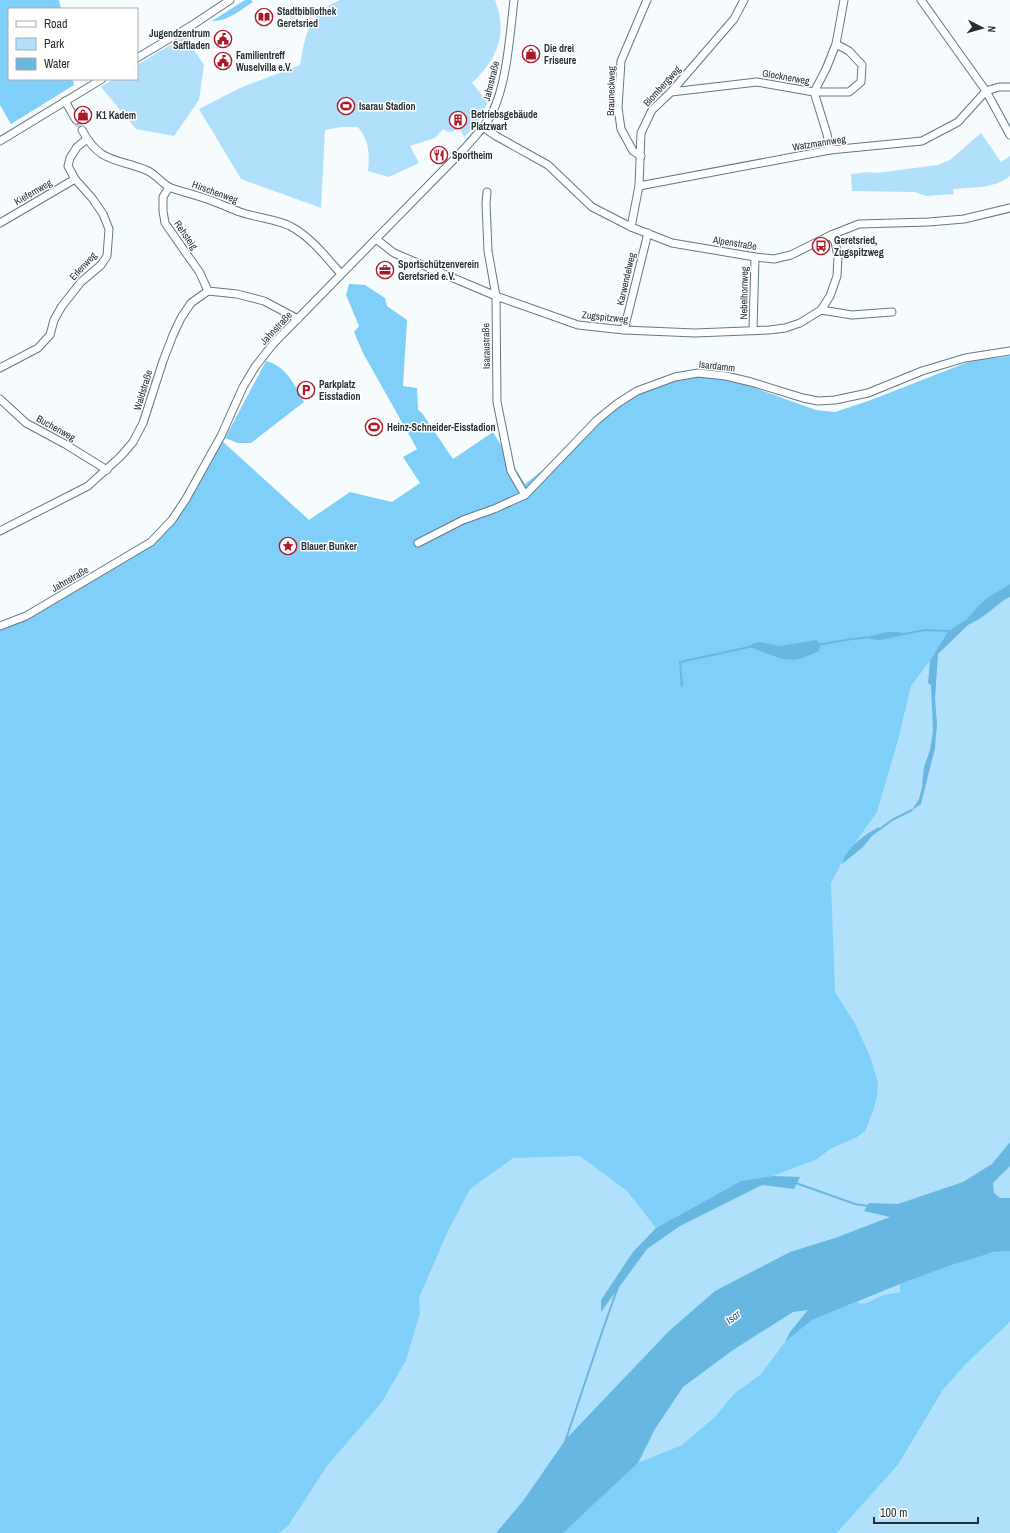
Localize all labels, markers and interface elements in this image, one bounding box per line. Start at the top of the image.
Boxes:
place label: Stadtbibliothek Geretsried [277,5,337,30]
library icon: Stadtbibliothek Geretsried [254,7,274,27]
legend [8,8,138,80]
north arrow [962,8,1002,48]
text: Road [44,16,68,32]
text: N [985,25,999,33]
place label: Jugendzentrum Saftladen [149,27,210,52]
public building icon: Jugendzentrum Saftladen [213,29,233,49]
text: Park [44,36,64,52]
place label: Die drei Friseure [544,42,577,67]
shop icon: Die drei Friseure [521,44,541,64]
place label: Familientreff Wuselvilla e.V. [236,49,292,74]
public building icon: Familientreff Wuselvilla e.V. [213,51,233,71]
text: Water [44,56,71,72]
street label: Jahnstraße [480,59,502,102]
street label: Blombergweg [640,63,684,109]
street label: Brauneckweg [604,66,618,116]
street label: Glocknerweg [761,66,811,88]
sports icon: Isarau Stadion [336,96,356,116]
place label: Isarau Stadion [359,100,416,113]
shop icon: K1 Kadem [73,105,93,125]
place label: Betriebsgebäude Platzwart [471,108,538,133]
place label: K1 Kadem [96,109,136,122]
building icon: Betriebsgebäude Platzwart [448,110,468,130]
street label: Watzmannweg [791,132,847,154]
restaurant icon: Sportheim [429,145,449,165]
place label: Sportheim [452,149,493,162]
street label: Kiefernweg [12,176,55,208]
street label: Hirschenweg [190,178,240,206]
street label: Rehsteig [171,218,201,253]
street label: Alpenstraße [711,233,758,253]
place label: Geretsried, Zugspitzweg [834,234,884,259]
bus stop icon: Geretsried, Zugspitzweg [811,236,831,256]
street label: Erlenweg [67,249,100,283]
street label: Karwendelweg [614,251,638,307]
place label: Sportschützenverein Geretsried e.V. [398,258,479,283]
office icon: Sportschützenverein Geretsried e.V. [375,260,395,280]
street label: Nebelhornweg [737,266,751,320]
street label: Jahnstraße [257,308,295,347]
street label: Zugspitzweg [581,308,629,326]
street label: Isaraustraße [479,322,493,369]
street label: Isardamm [698,358,736,374]
street label: Waldstraße [131,368,155,412]
place label: Parkplatz Eisstadion [319,378,360,403]
parking icon: Parkplatz Eisstadion [296,380,316,400]
street label: Buchenweg [34,412,78,444]
sports icon: Heinz-Schneider-Eisstadion [364,417,384,437]
place label: Heinz-Schneider-Eisstadion [387,421,495,434]
place icon: Blauer Bunker [278,536,298,556]
place label: Blauer Bunker [301,540,358,553]
street label: Jahnstraße [49,563,91,595]
water label: Isar [723,1306,744,1327]
scale bar [874,1499,978,1525]
text: 100 m [880,1505,907,1521]

